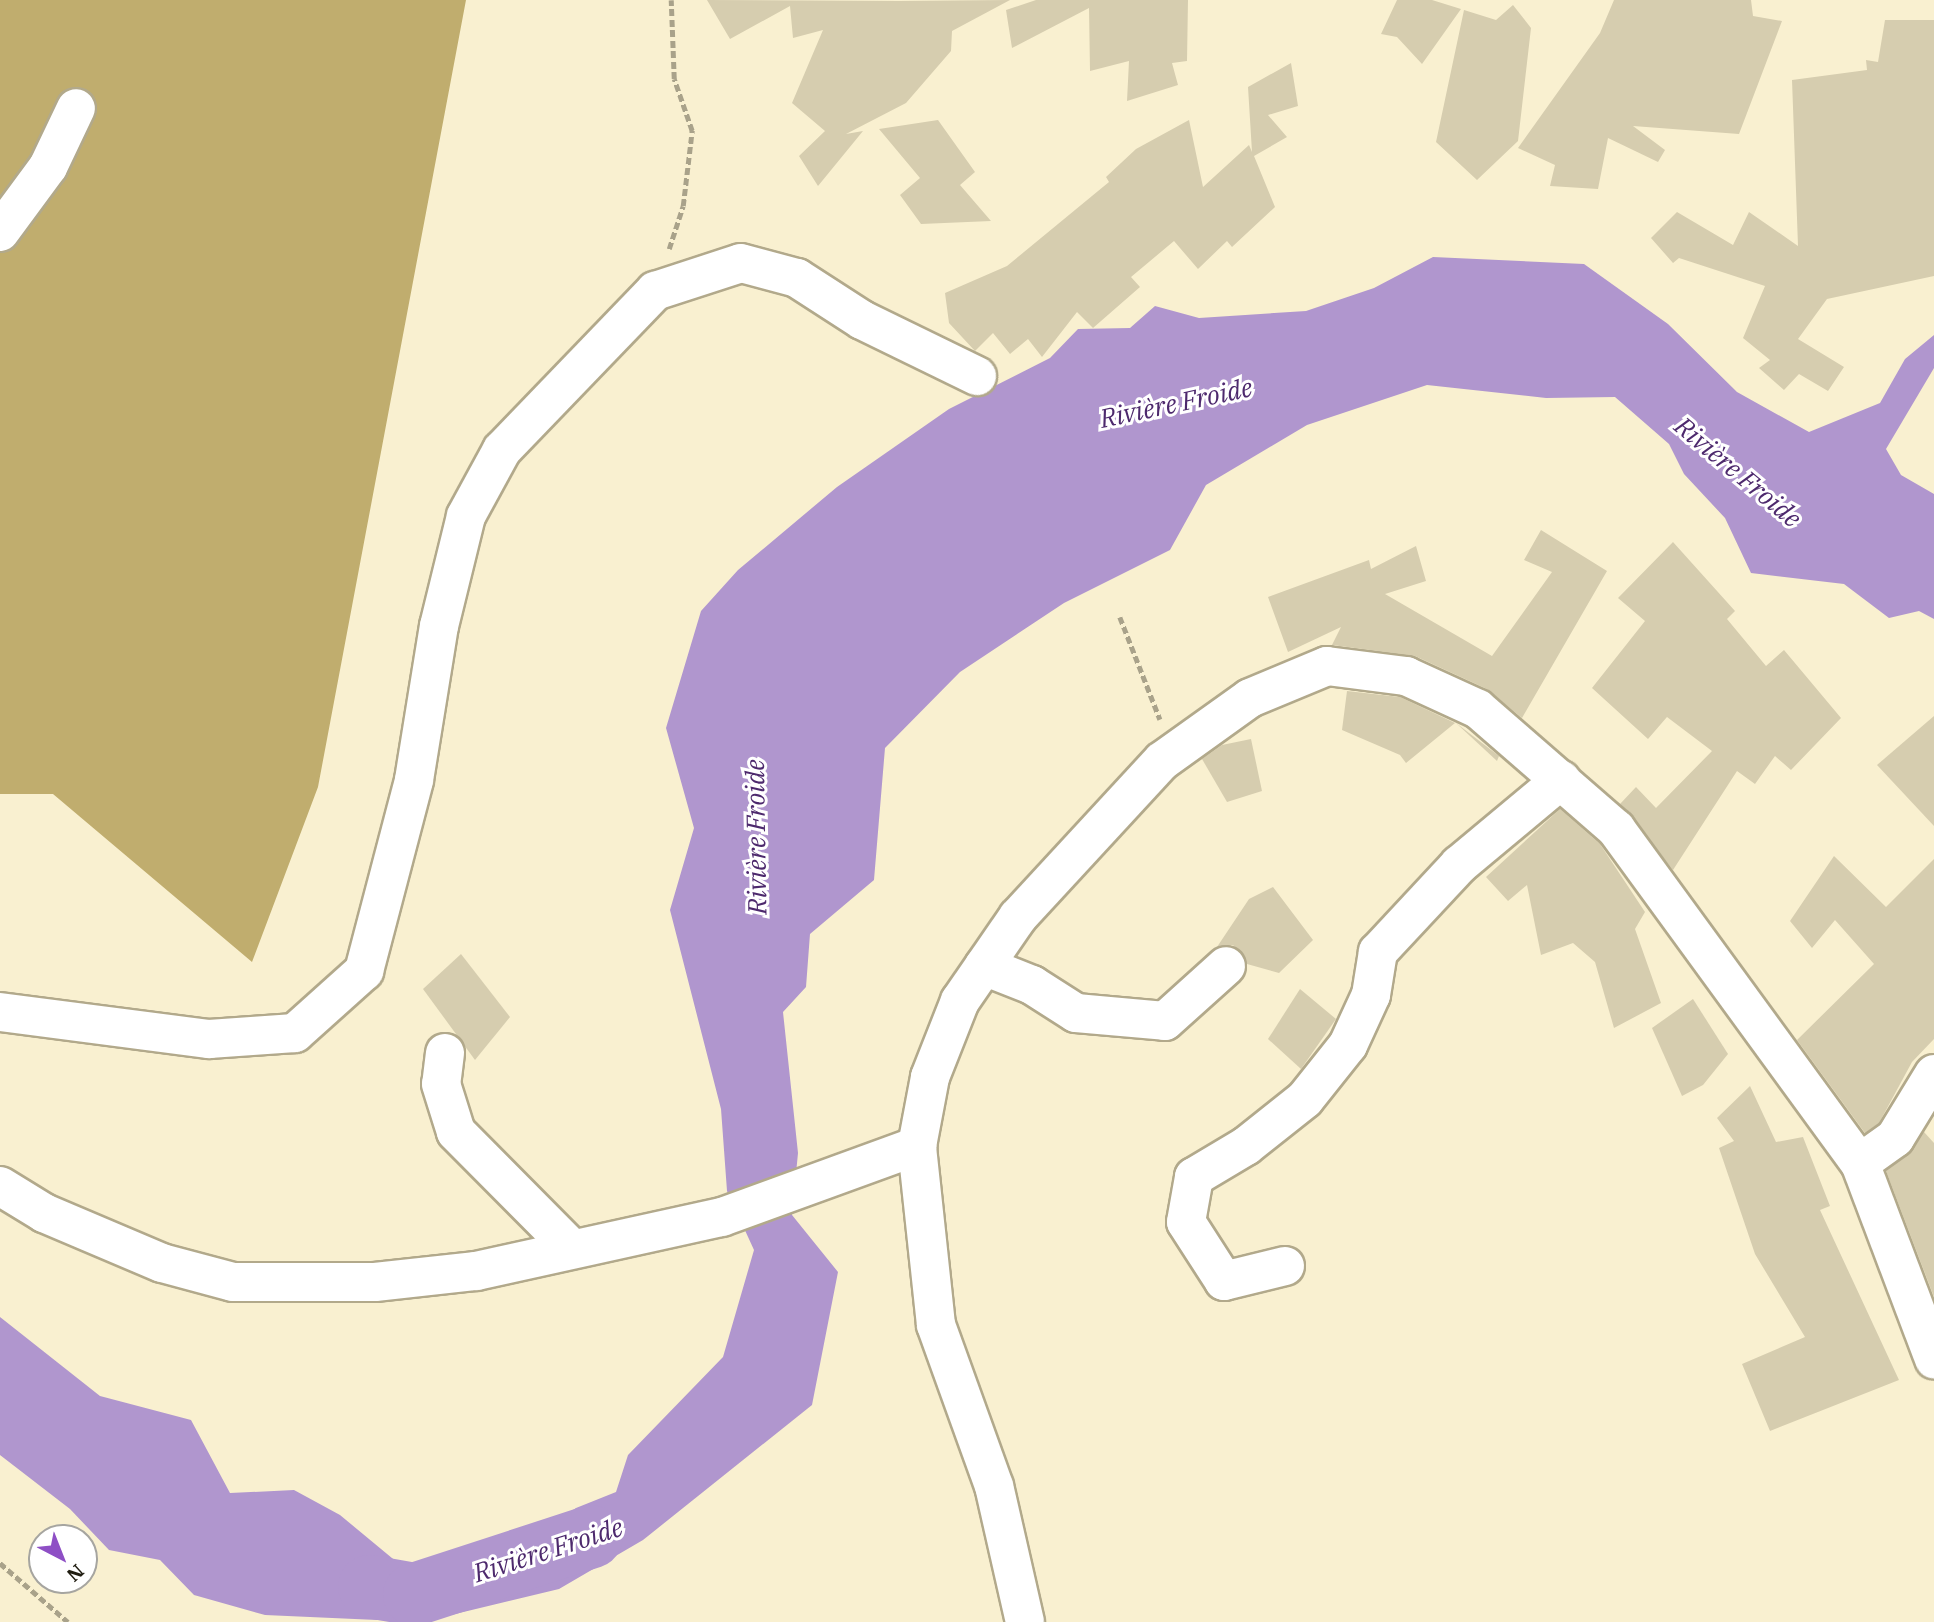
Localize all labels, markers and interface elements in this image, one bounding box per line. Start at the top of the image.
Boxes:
water label: Rivière Froide [1097,372,1255,434]
water label: Rivière Froide [1668,410,1808,534]
water label: Rivière Froide [739,759,773,915]
water label: Rivière Froide [469,1511,627,1589]
north arrow [28,1524,98,1594]
text: N [62,1559,89,1587]

